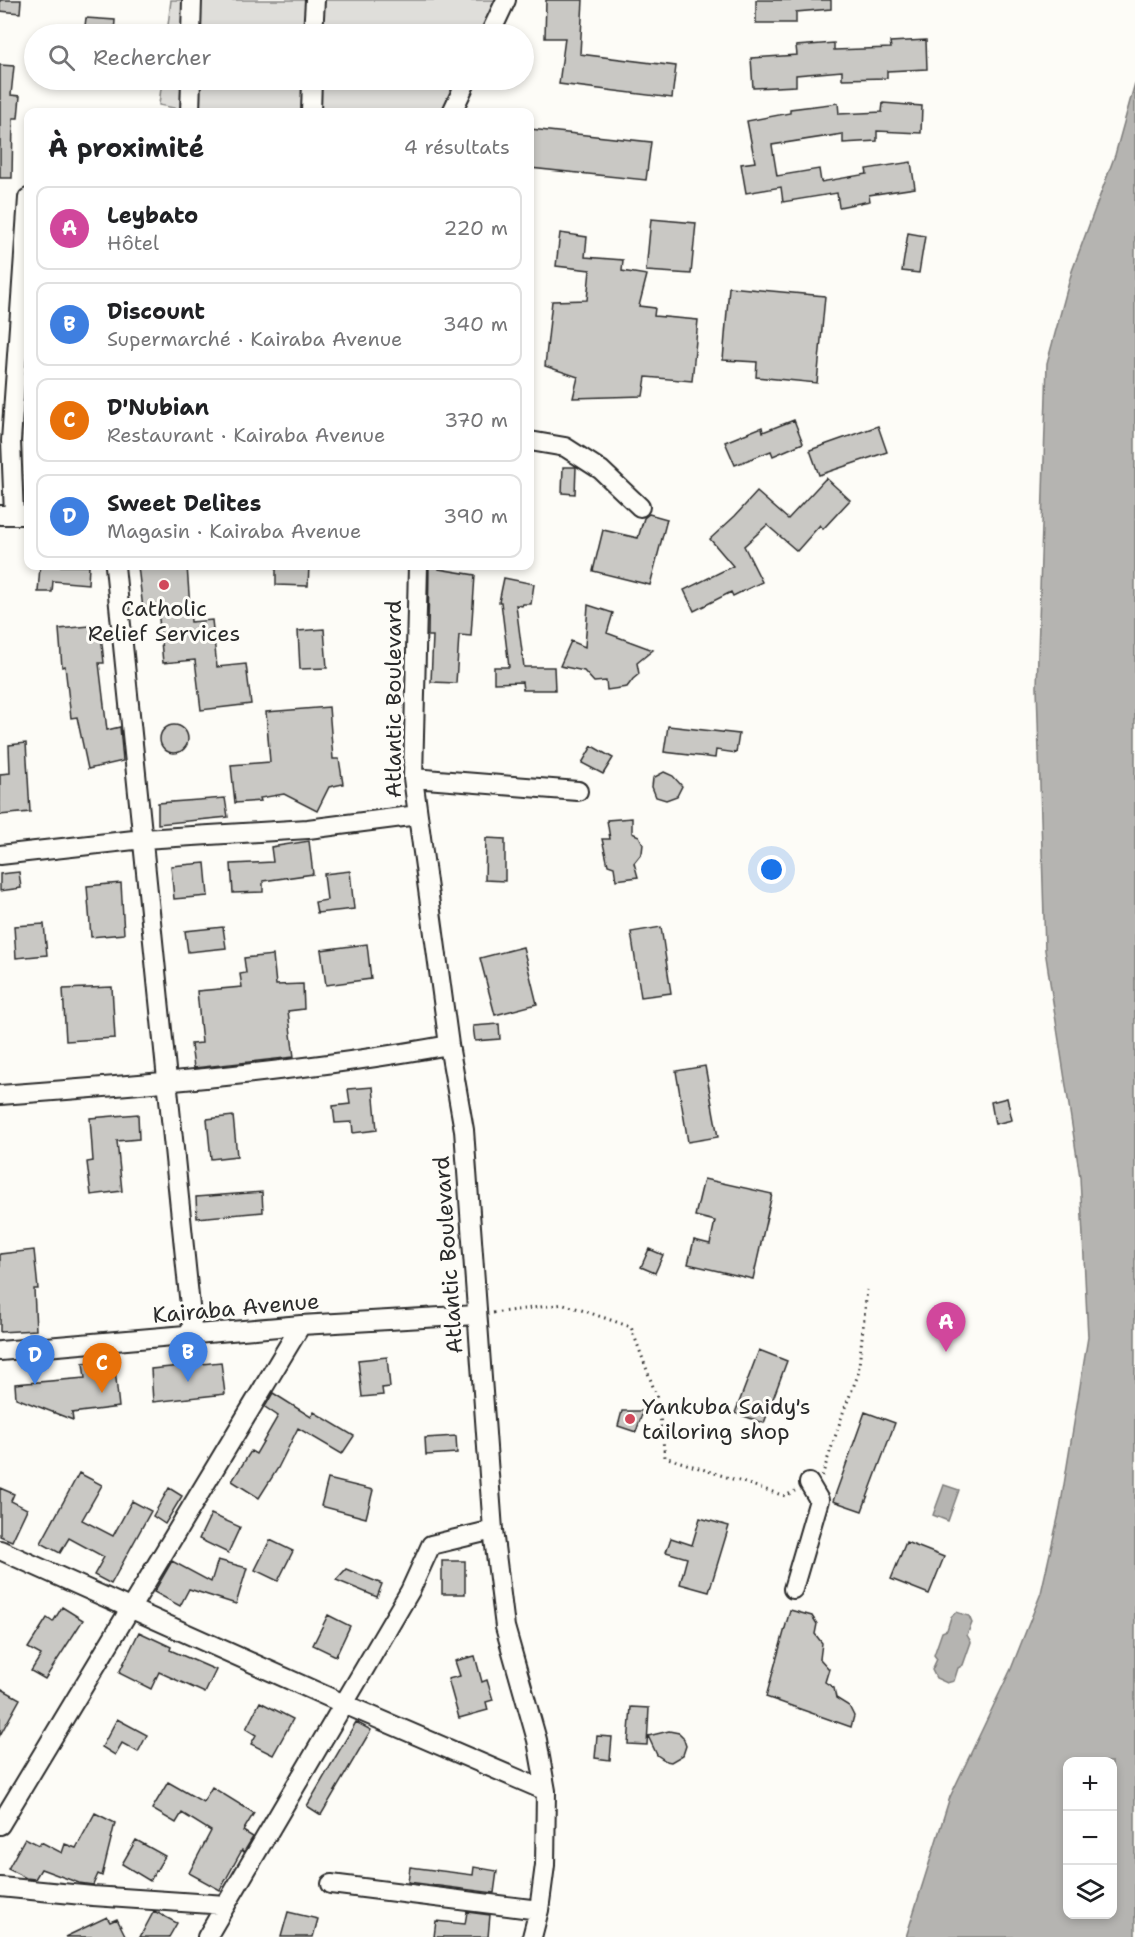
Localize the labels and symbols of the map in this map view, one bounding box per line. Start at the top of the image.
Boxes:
marker: Catholic Relief Services [157,578,171,592]
place label: Catholic Relief Services [88,594,240,648]
street label: Atlantic Boulevard [379,600,408,798]
your location [757,855,786,884]
street label: Atlantic Boulevard [427,1155,469,1355]
street label: Kairaba Avenue [151,1286,321,1330]
pin: A [926,1302,966,1352]
pin: B [168,1332,207,1382]
pin: D [15,1336,54,1385]
pin: C [82,1344,122,1393]
place label: Yankuba Saidy's tailoring shop [642,1392,811,1446]
marker: Yankuba Saidy's tailoring shop [623,1412,637,1426]

